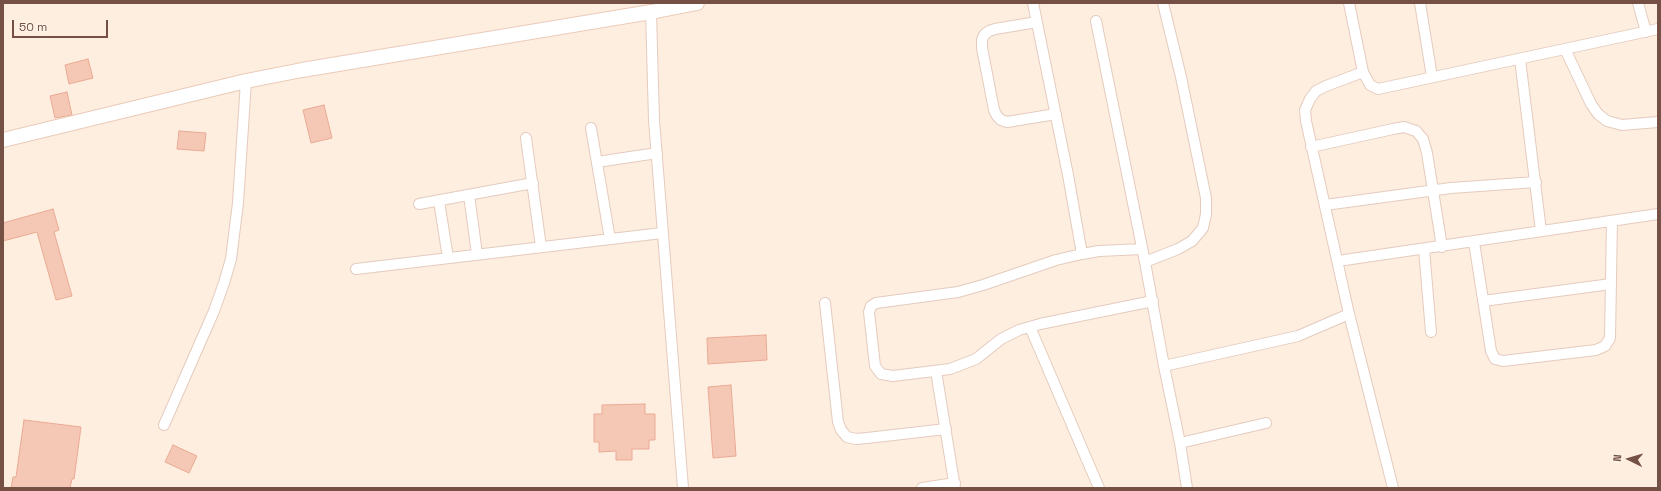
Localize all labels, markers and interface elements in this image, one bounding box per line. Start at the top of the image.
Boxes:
scale bar [14,12,110,38]
text: 50 m [19,19,47,35]
north arrow [1609,439,1649,479]
text: N [1610,454,1624,462]

